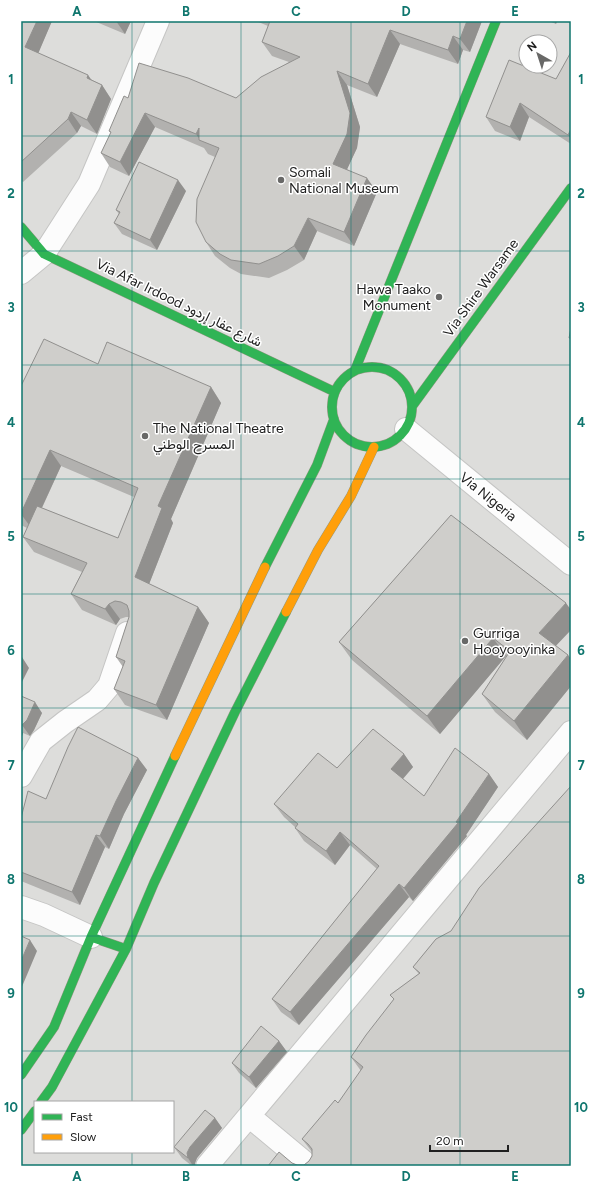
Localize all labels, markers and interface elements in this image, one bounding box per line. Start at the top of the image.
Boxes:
text: A [72,4,82,19]
text: B [182,4,190,19]
text: C [291,4,301,19]
text: D [401,4,411,19]
text: E [511,4,519,19]
north arrow [518,34,558,74]
text: N [525,39,539,54]
text: 1 [8,72,14,87]
text: 1 [578,72,584,87]
place label: Somali National Museum [289,164,399,197]
marker: Somali National Museum [276,175,286,185]
text: 2 [7,186,15,201]
text: 2 [577,186,585,201]
street label: Via Shire Warsame [440,235,522,340]
street label: Via Afar Irdood شارع عفار إردود [92,255,265,352]
place label: Hawa Taako Monument [356,281,431,314]
marker: Hawa Taako Monument [434,292,444,302]
text: 3 [7,300,15,315]
text: 3 [577,300,585,315]
text: 4 [7,415,15,430]
text: 4 [577,415,585,430]
place label: The National Theatre المسرح الوطني [153,420,284,456]
marker: The National Theatre المسرح الوطني [140,431,150,441]
street label: Via Nigeria [456,469,520,525]
text: 5 [7,529,15,544]
text: 5 [577,529,585,544]
place label: Gurriga Hooyooyinka [473,625,555,658]
marker: Gurriga Hooyooyinka [460,636,470,646]
text: 6 [7,643,15,658]
text: 6 [577,643,585,658]
text: 7 [7,758,15,773]
text: 7 [577,758,585,773]
text: 8 [7,872,15,887]
text: 8 [577,872,585,887]
text: 9 [7,986,15,1001]
text: 9 [577,986,585,1001]
text: 10 [4,1100,18,1115]
text: 10 [574,1100,588,1115]
legend [34,1101,174,1153]
text: Fast [70,1110,93,1124]
scale bar [430,1127,508,1153]
text: Slow [70,1130,97,1144]
text: 20 m [436,1134,464,1148]
text: A [72,1169,82,1184]
text: B [182,1169,190,1184]
text: C [291,1169,301,1184]
text: D [401,1169,411,1184]
text: E [511,1169,519,1184]

